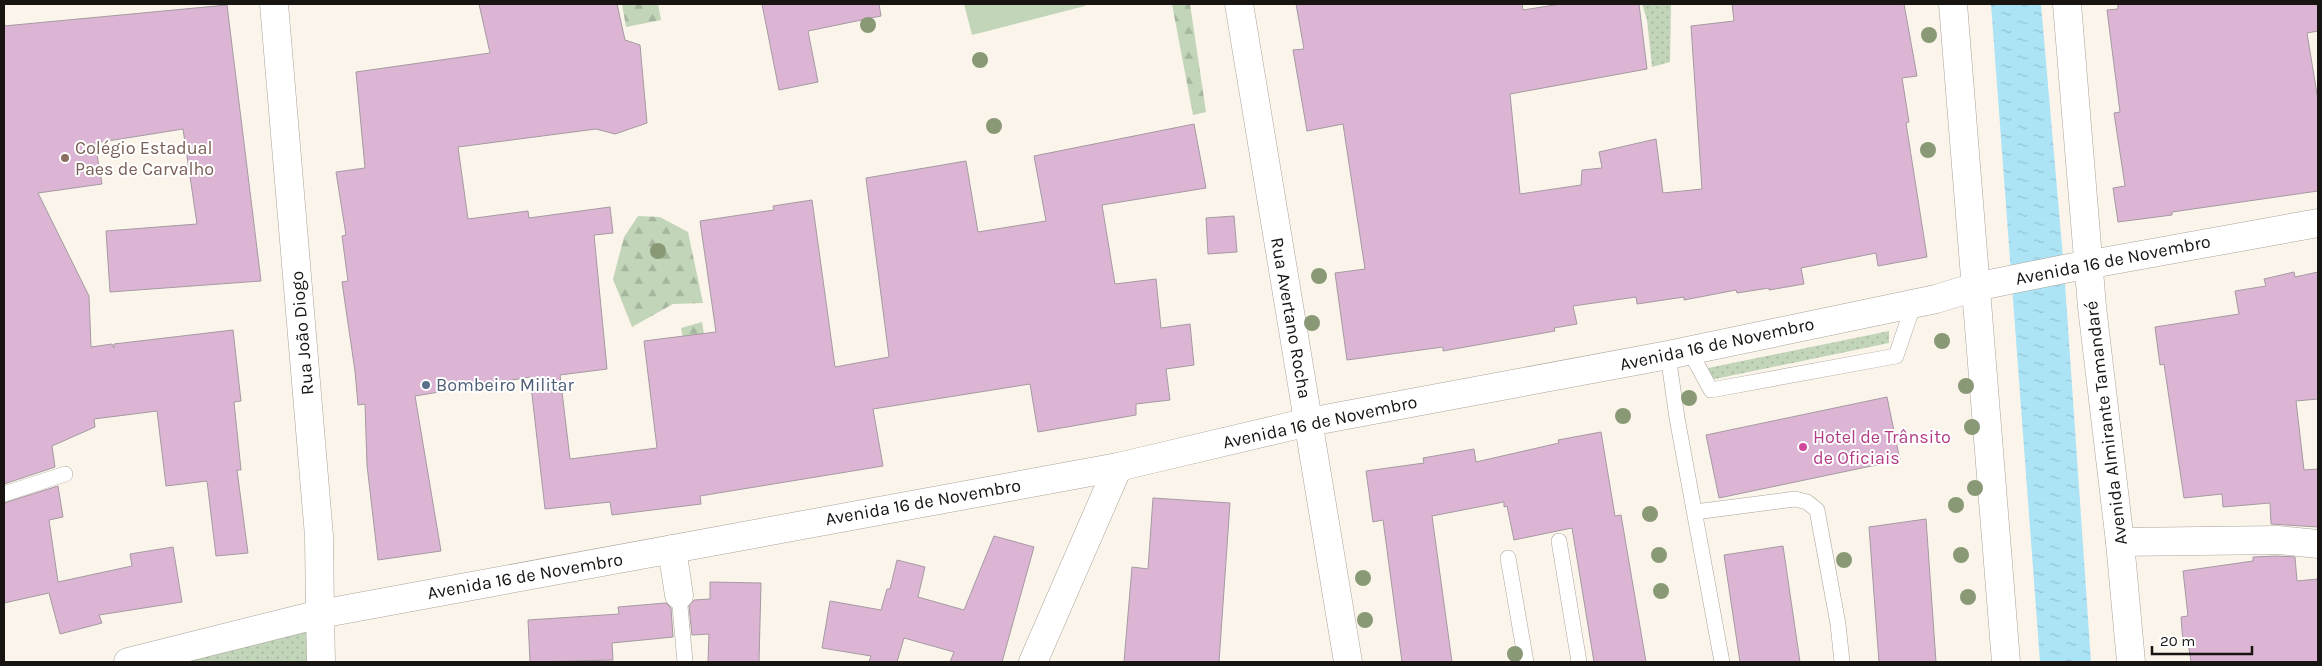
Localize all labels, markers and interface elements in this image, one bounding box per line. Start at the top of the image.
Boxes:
place label: Colégio Estadual Paes de Carvalho [75,137,214,180]
marker: Colégio Estadual Paes de Carvalho [59,152,71,164]
street label: Avenida 16 de Novembro [2014,230,2212,290]
street label: Rua Avertano Rocha [1266,236,1316,400]
street label: Rua João Diogo [286,270,318,396]
street label: Avenida Almirante Tamandaré [2080,300,2132,546]
street label: Avenida 16 de Novembro [1618,313,1816,375]
place label: Bombeiro Militar [436,374,574,396]
marker: Bombeiro Militar [420,379,432,391]
street label: Avenida 16 de Novembro [1221,391,1419,453]
place label: Hotel de Trânsito de Oficiais [1813,426,1951,469]
marker: Hotel de Trânsito de Oficiais [1797,441,1809,453]
street label: Avenida 16 de Novembro [823,474,1023,530]
street label: Avenida 16 de Novembro [425,548,625,604]
scale bar [2152,624,2252,656]
text: 20 m [2160,632,2195,650]

